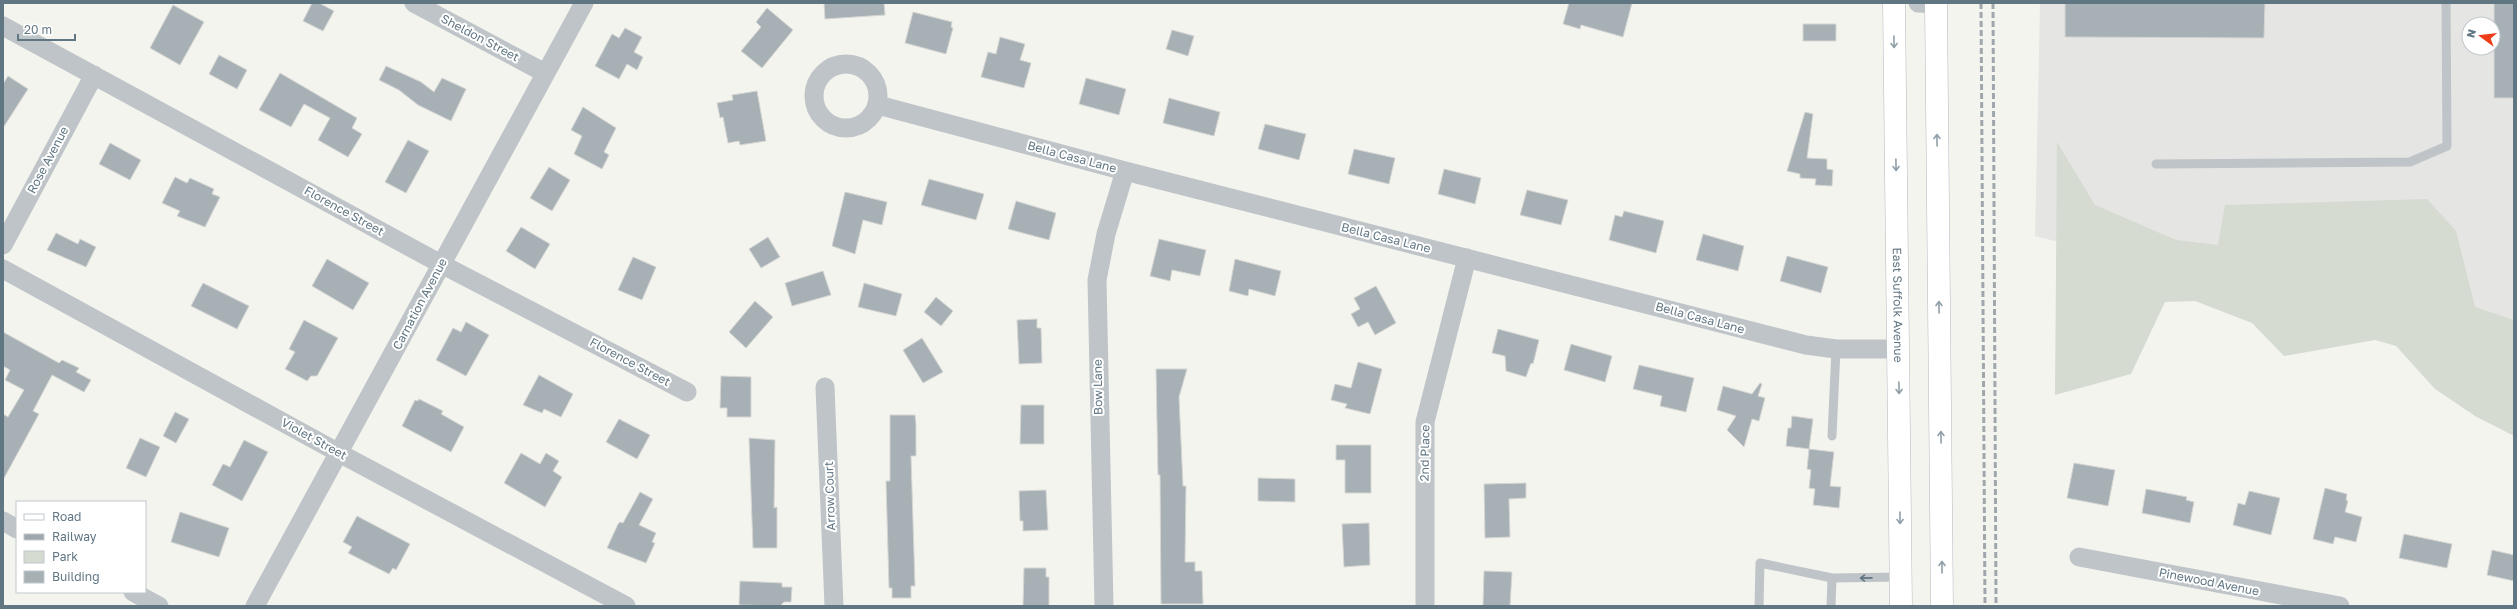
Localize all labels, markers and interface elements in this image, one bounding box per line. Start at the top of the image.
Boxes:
street label: Sheldon Street [439,11,522,65]
scale bar [18,16,75,42]
north arrow [2461,16,2501,56]
text: 20 m [24,22,52,37]
text: N [2463,28,2478,39]
one-way arrow [1890,35,1898,48]
street label: Rose Avenue [24,124,72,196]
one-way arrow [1933,134,1941,147]
street label: Bella Casa Lane [1026,137,1118,176]
one-way arrow [1892,158,1900,171]
street label: Florence Street [302,182,387,239]
street label: Bella Casa Lane [1340,219,1432,256]
street label: East Suffolk Avenue [1890,247,1906,363]
street label: Carnation Avenue [389,255,450,352]
street label: Bella Casa Lane [1654,298,1746,337]
one-way arrow [1935,301,1943,314]
street label: Florence Street [587,334,673,389]
street label: Bow Lane [1090,359,1105,415]
one-way arrow [1895,381,1902,394]
street label: Violet Street [279,414,350,463]
street label: 2nd Place [1417,424,1432,481]
one-way arrow [1937,431,1945,444]
street label: Arrow Court [821,461,838,531]
legend [16,501,146,593]
text: Road [52,509,81,524]
one-way arrow [1896,511,1904,524]
text: Railway [52,529,97,544]
text: Park [52,549,78,564]
one-way arrow [1938,561,1946,574]
street label: Pinewood Avenue [2158,564,2261,599]
text: Building [52,569,100,584]
one-way arrow [1860,574,1873,581]

